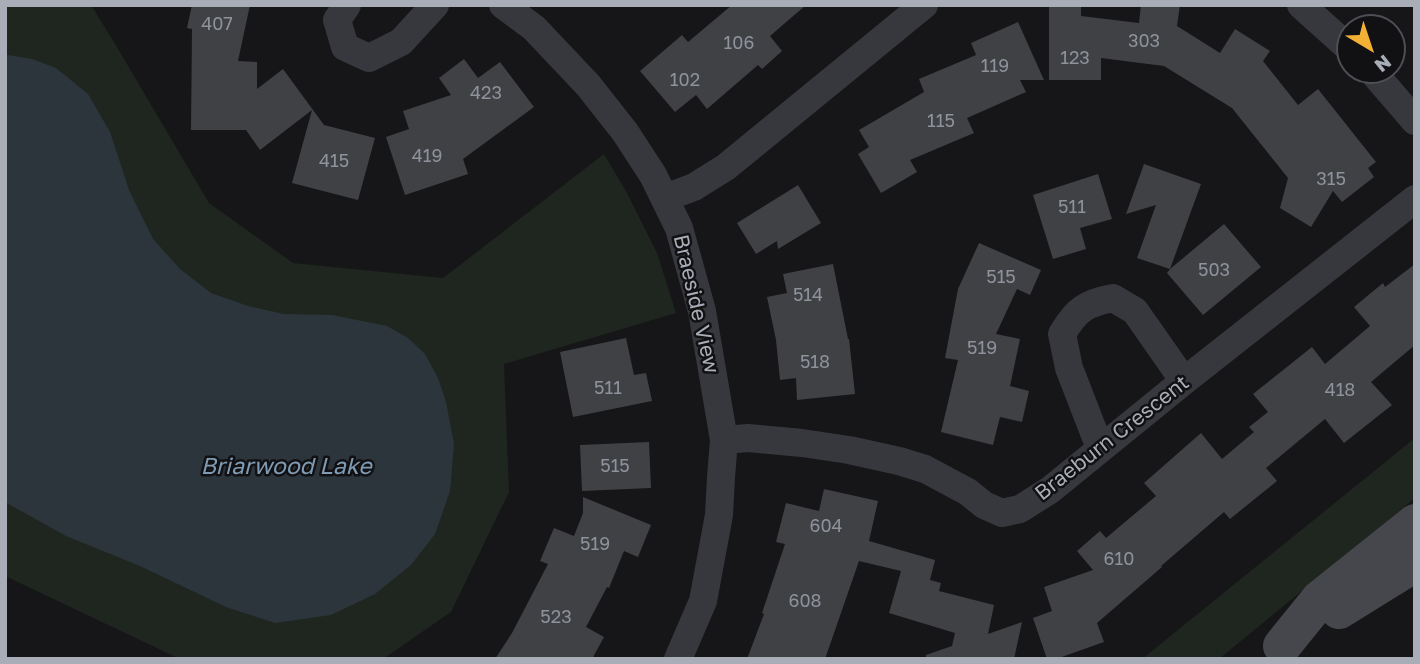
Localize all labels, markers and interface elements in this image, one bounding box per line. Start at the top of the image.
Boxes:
house number: 407 [201,13,233,35]
north arrow [1336,14,1406,84]
house number: 303 [1128,30,1160,52]
house number: 106 [724,32,754,54]
house number: 123 [1060,47,1090,69]
text: N [1370,51,1396,78]
house number: 119 [981,55,1009,77]
house number: 102 [670,69,700,91]
house number: 423 [470,82,502,104]
house number: 115 [927,110,955,132]
house number: 419 [412,145,442,167]
house number: 415 [319,150,349,172]
house number: 315 [1316,168,1346,190]
house number: 511 [1058,196,1086,218]
street label: Braeside View [668,232,724,376]
house number: 503 [1198,259,1230,281]
house number: 515 [986,266,1016,288]
house number: 514 [793,284,823,306]
house number: 519 [967,337,997,359]
house number: 518 [800,351,830,373]
street label: Braeburn Crescent [1030,370,1194,506]
house number: 511 [594,377,622,399]
house number: 418 [1325,379,1355,401]
water label: Briarwood Lake [200,453,372,481]
house number: 515 [600,455,630,477]
house number: 604 [809,515,843,537]
house number: 519 [580,533,610,555]
house number: 610 [1104,548,1134,570]
house number: 608 [788,590,822,612]
house number: 523 [540,606,572,628]

